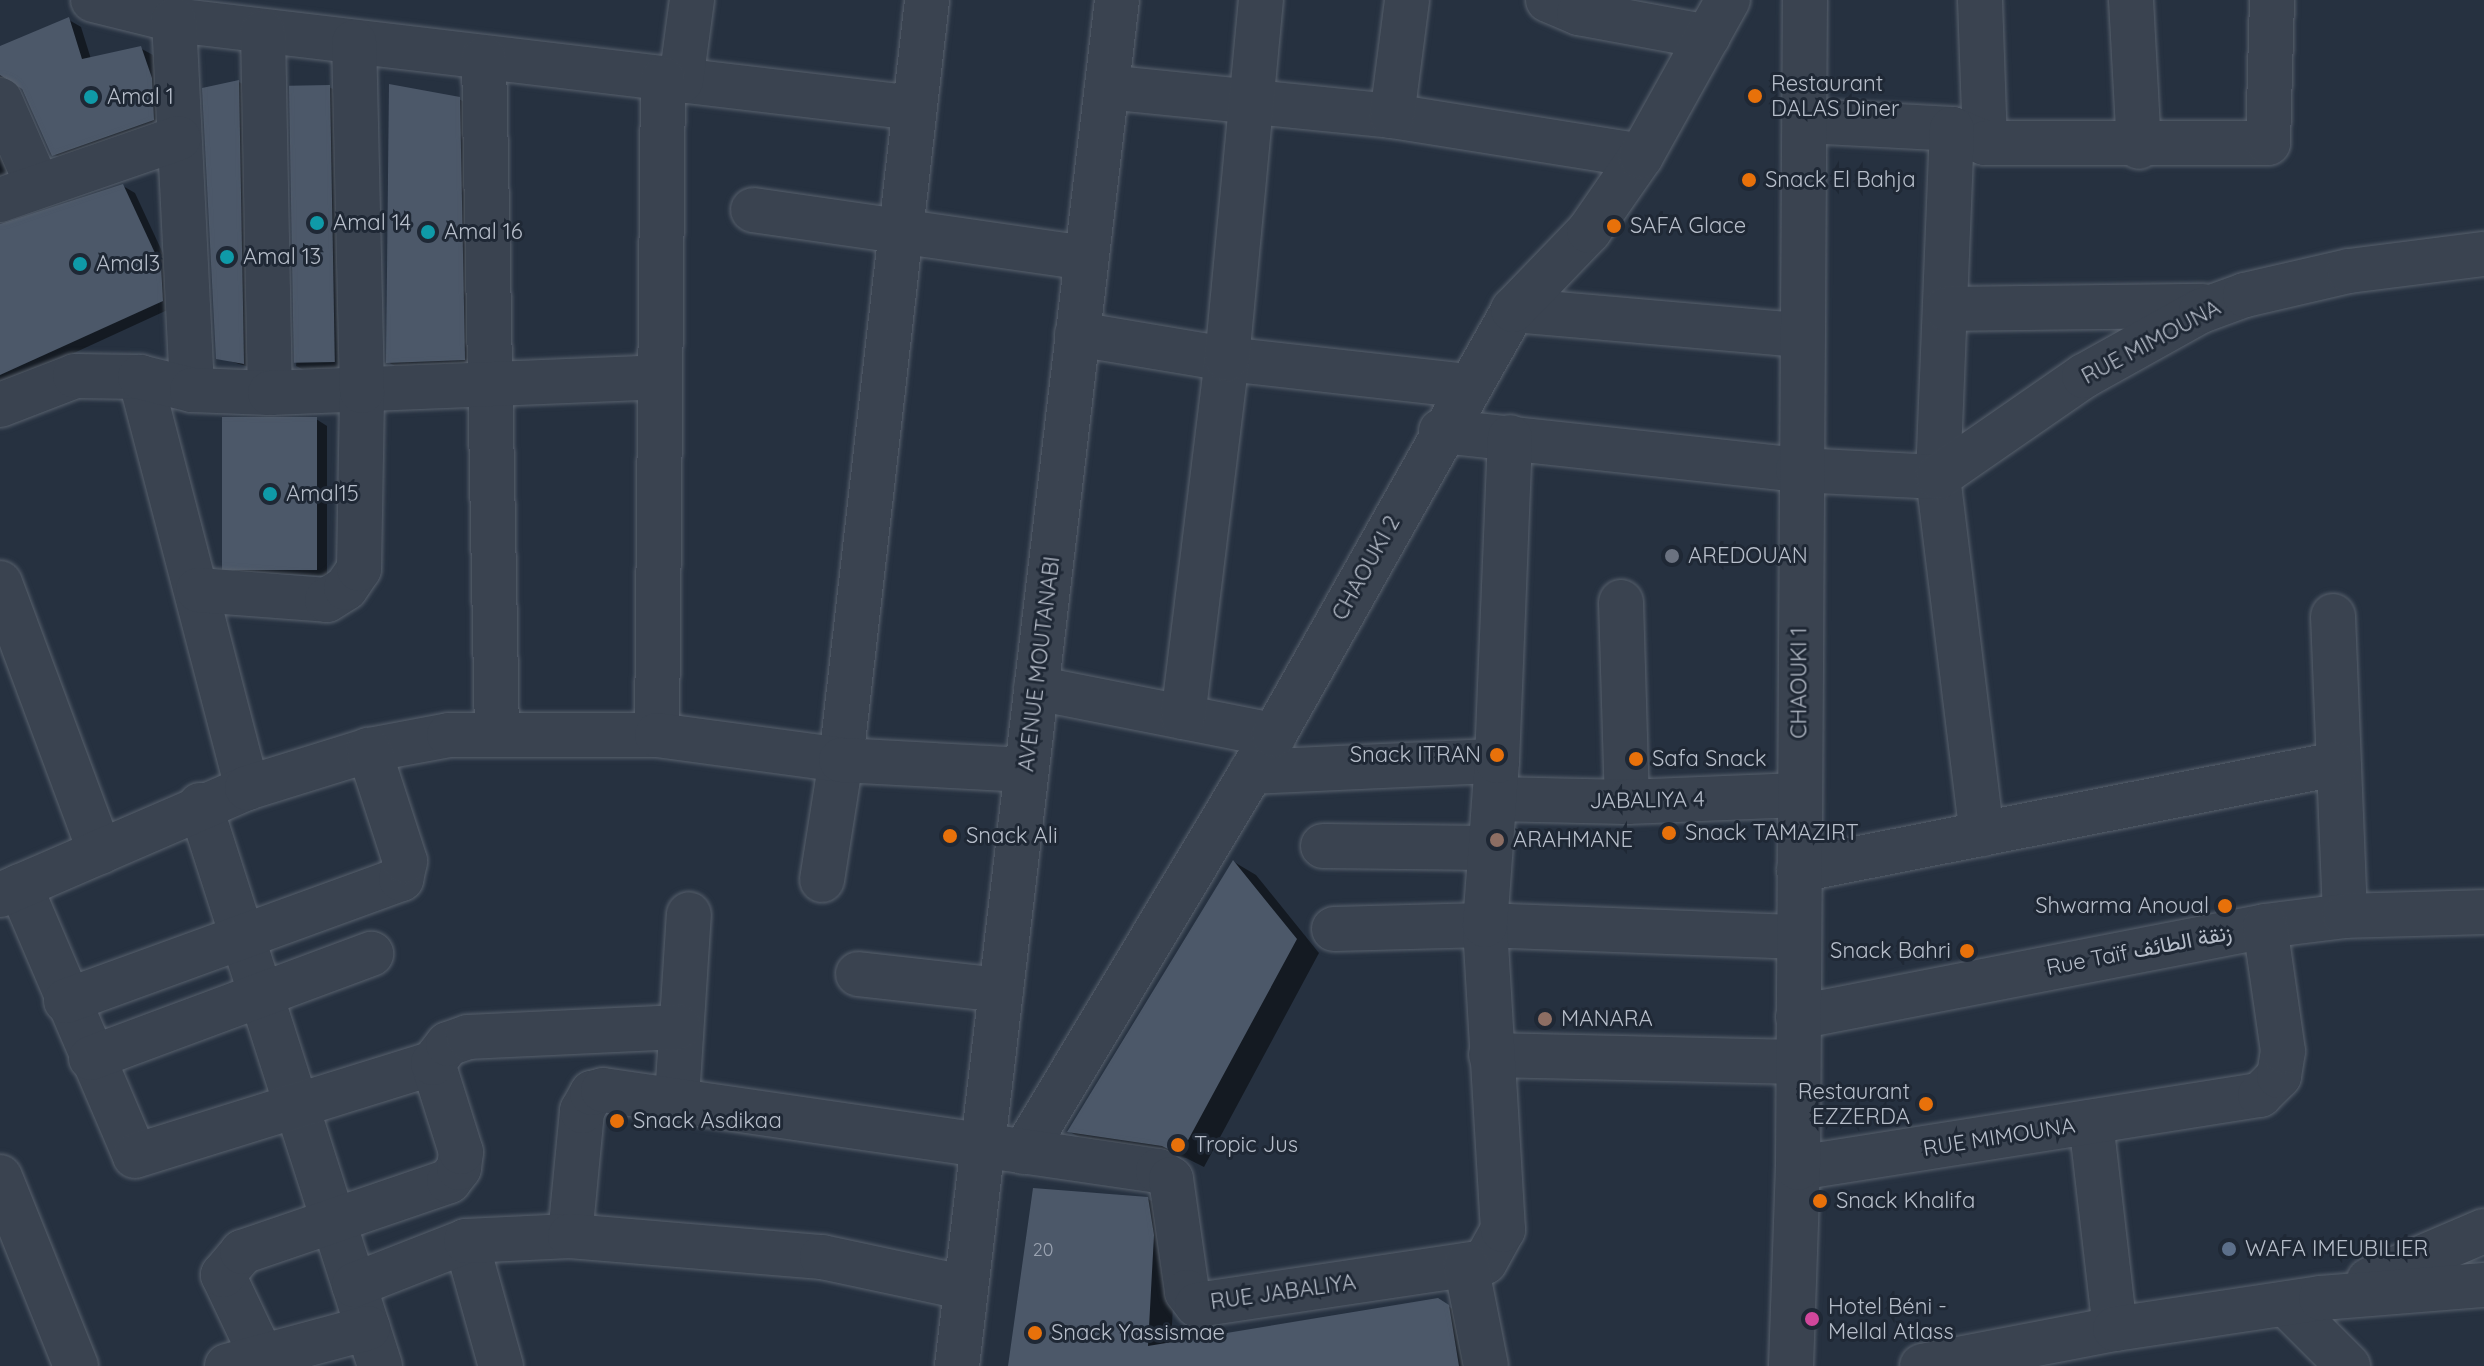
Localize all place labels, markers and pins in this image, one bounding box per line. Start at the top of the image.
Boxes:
place label: Restaurant DALAS Diner [1771,70,1899,122]
place label: Amal 1 [107,84,174,110]
marker: Restaurant DALAS Diner [1746,87,1764,105]
marker: Amal 1 [82,88,100,106]
place label: Snack El Bahja [1765,167,1916,193]
marker: Snack El Bahja [1740,171,1758,189]
place label: Amal 14 [333,210,411,236]
place label: SAFA Glace [1630,213,1746,239]
marker: Amal 14 [308,214,326,232]
marker: SAFA Glace [1605,217,1623,235]
place label: Amal 16 [444,219,523,245]
marker: Amal 16 [419,223,437,241]
place label: Amal 13 [243,244,321,270]
marker: Amal 13 [218,248,236,266]
place label: Amal3 [96,251,160,277]
marker: Amal3 [71,255,89,273]
place label: Amal15 [286,481,359,507]
marker: Amal15 [261,485,279,503]
place label: AREDOUAN [1688,543,1808,569]
marker: AREDOUAN [1663,547,1681,565]
place label: Snack ITRAN [1350,742,1481,768]
marker: Snack ITRAN [1488,746,1506,764]
place label: Safa Snack [1652,746,1767,772]
marker: Safa Snack [1627,750,1645,768]
place label: Snack TAMAZIRT [1685,820,1859,846]
place label: Snack Ali [966,823,1058,849]
marker: Snack TAMAZIRT [1660,824,1678,842]
marker: Snack Ali [941,827,959,845]
place label: ARAHMANE [1513,827,1633,853]
marker: ARAHMANE [1488,831,1506,849]
place label: Shwarma Anoual [2035,893,2209,919]
marker: Shwarma Anoual [2216,897,2234,915]
place label: Snack Bahri [1830,938,1951,964]
marker: Snack Bahri [1958,942,1976,960]
place label: MANARA [1561,1006,1653,1032]
marker: MANARA [1536,1010,1554,1028]
place label: Restaurant EZZERDA [1798,1078,1910,1130]
marker: Restaurant EZZERDA [1917,1095,1935,1113]
place label: Snack Asdikaa [633,1108,782,1134]
marker: Snack Asdikaa [608,1112,626,1130]
place label: Tropic Jus [1194,1132,1298,1158]
marker: Tropic Jus [1169,1136,1187,1154]
place label: Snack Khalifa [1836,1188,1975,1214]
marker: Snack Khalifa [1811,1192,1829,1210]
place label: WAFA IMEUBILIER [2245,1236,2428,1262]
marker: WAFA IMEUBILIER [2220,1240,2238,1258]
place label: Hotel Béni - Mellal Atlass [1828,1293,1954,1344]
marker: Hotel Béni - Mellal Atlass [1803,1310,1821,1328]
place label: Snack Yassismae [1051,1320,1225,1346]
marker: Snack Yassismae [1026,1324,1044,1342]

